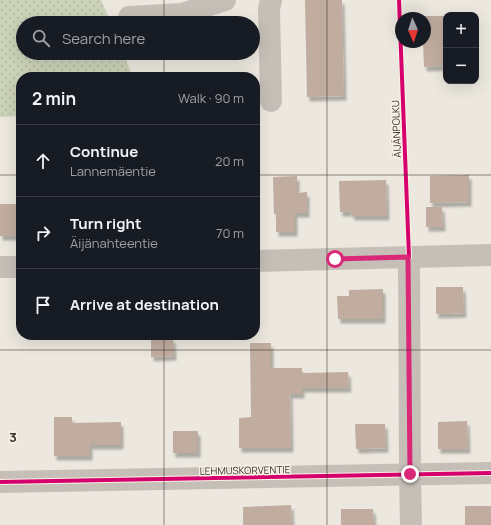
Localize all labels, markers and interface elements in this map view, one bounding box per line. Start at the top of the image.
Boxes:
north arrow [395,12,431,48]
map controls [443,12,479,84]
button: + [443,12,479,48]
search box [16,16,260,60]
icon: search [30,27,52,49]
text: Search here [62,28,145,49]
button: − [443,48,479,84]
text: 2 min [32,87,76,110]
text: Walk · 90 m [178,89,244,107]
street label: ÄIJÄNPOLKU [388,100,404,158]
text: Continue [70,141,138,162]
icon: ahead [32,150,54,172]
text: 20 m [215,152,244,170]
text: Lannemäentie [70,162,156,180]
text: Turn right [70,213,141,234]
icon: right [32,222,54,244]
text: 70 m [216,224,244,242]
text: Äijänahteentie [70,234,158,252]
route start [326,250,344,268]
icon: arrive [32,294,54,316]
text: Arrive at destination [70,294,219,315]
text: 3 [9,428,17,446]
street label: LEHMUSKORVENTIE [200,462,291,478]
route end [401,465,419,483]

